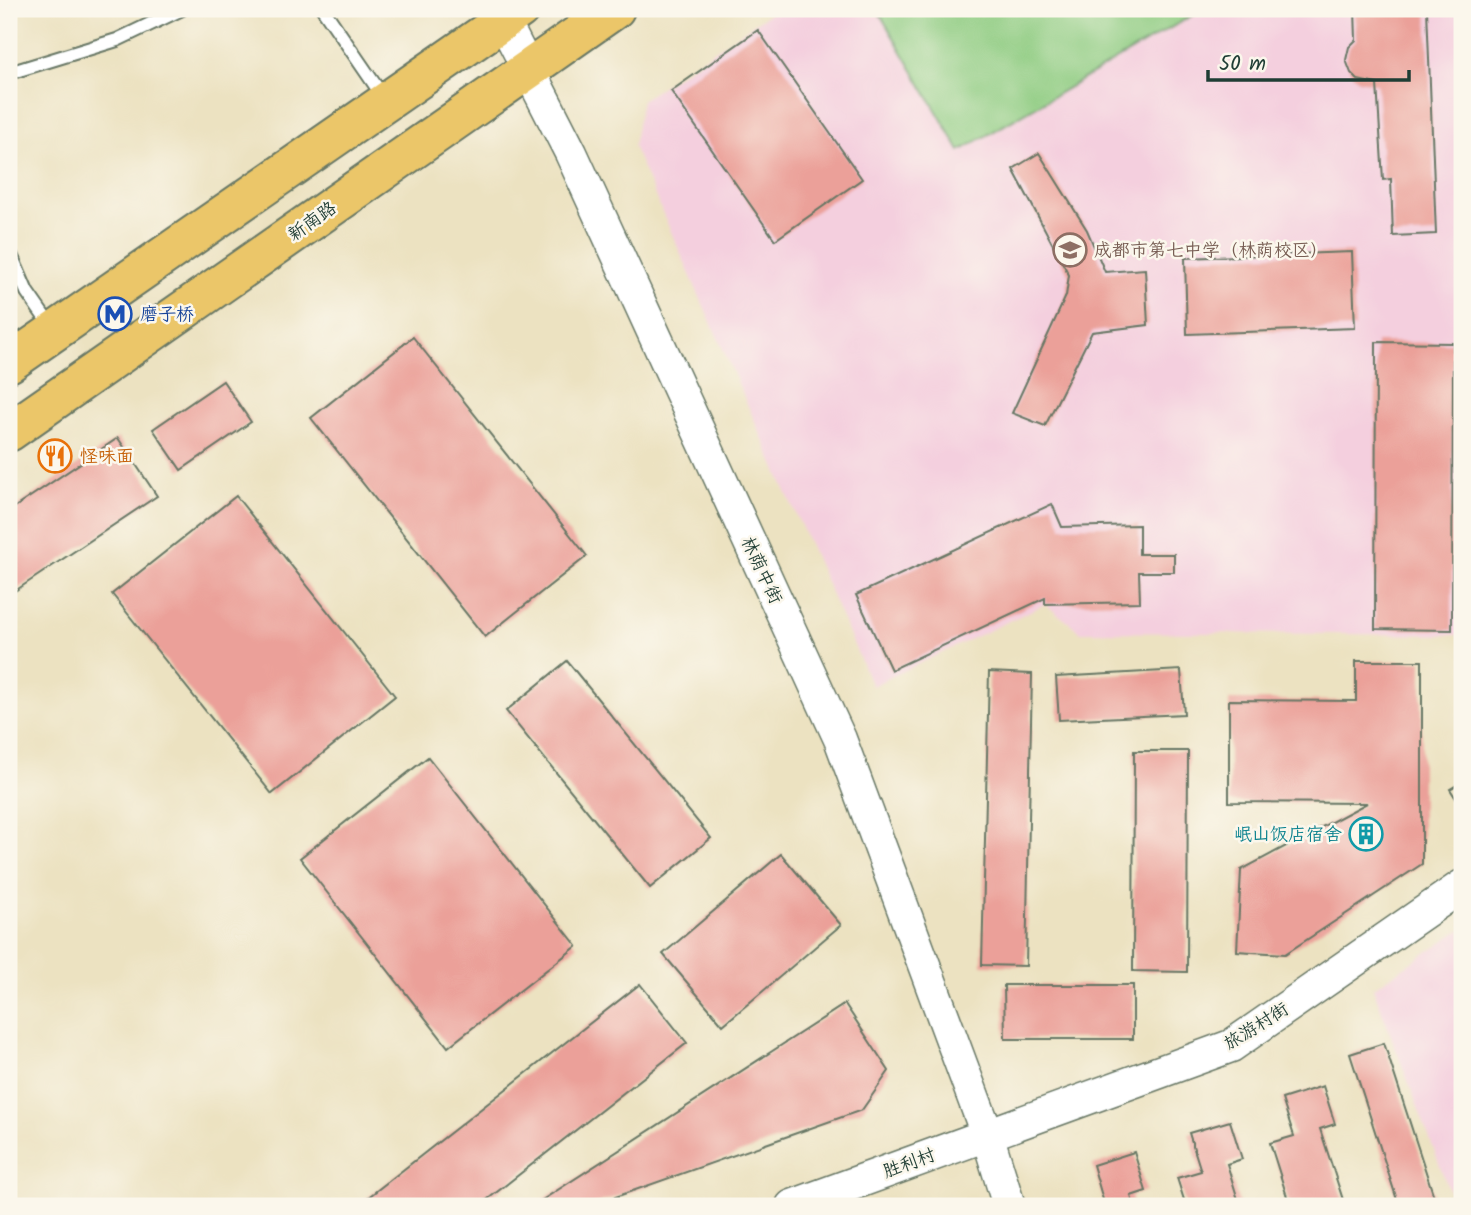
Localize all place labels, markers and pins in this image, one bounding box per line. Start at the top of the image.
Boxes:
school or university icon: 成都市第七中学（林荫校区） [1051,231,1089,269]
place label: 成都市第七中学（林荫校区） [1094,237,1328,266]
metro station icon: 磨子桥 [96,295,134,333]
place label: 磨子桥 [140,301,194,330]
restaurant icon: 怪味面 [36,437,74,475]
place label: 怪味面 [80,443,134,472]
building icon: 岷山饭店宿舍 [1347,815,1385,853]
place label: 岷山饭店宿舍 [1234,821,1342,850]

